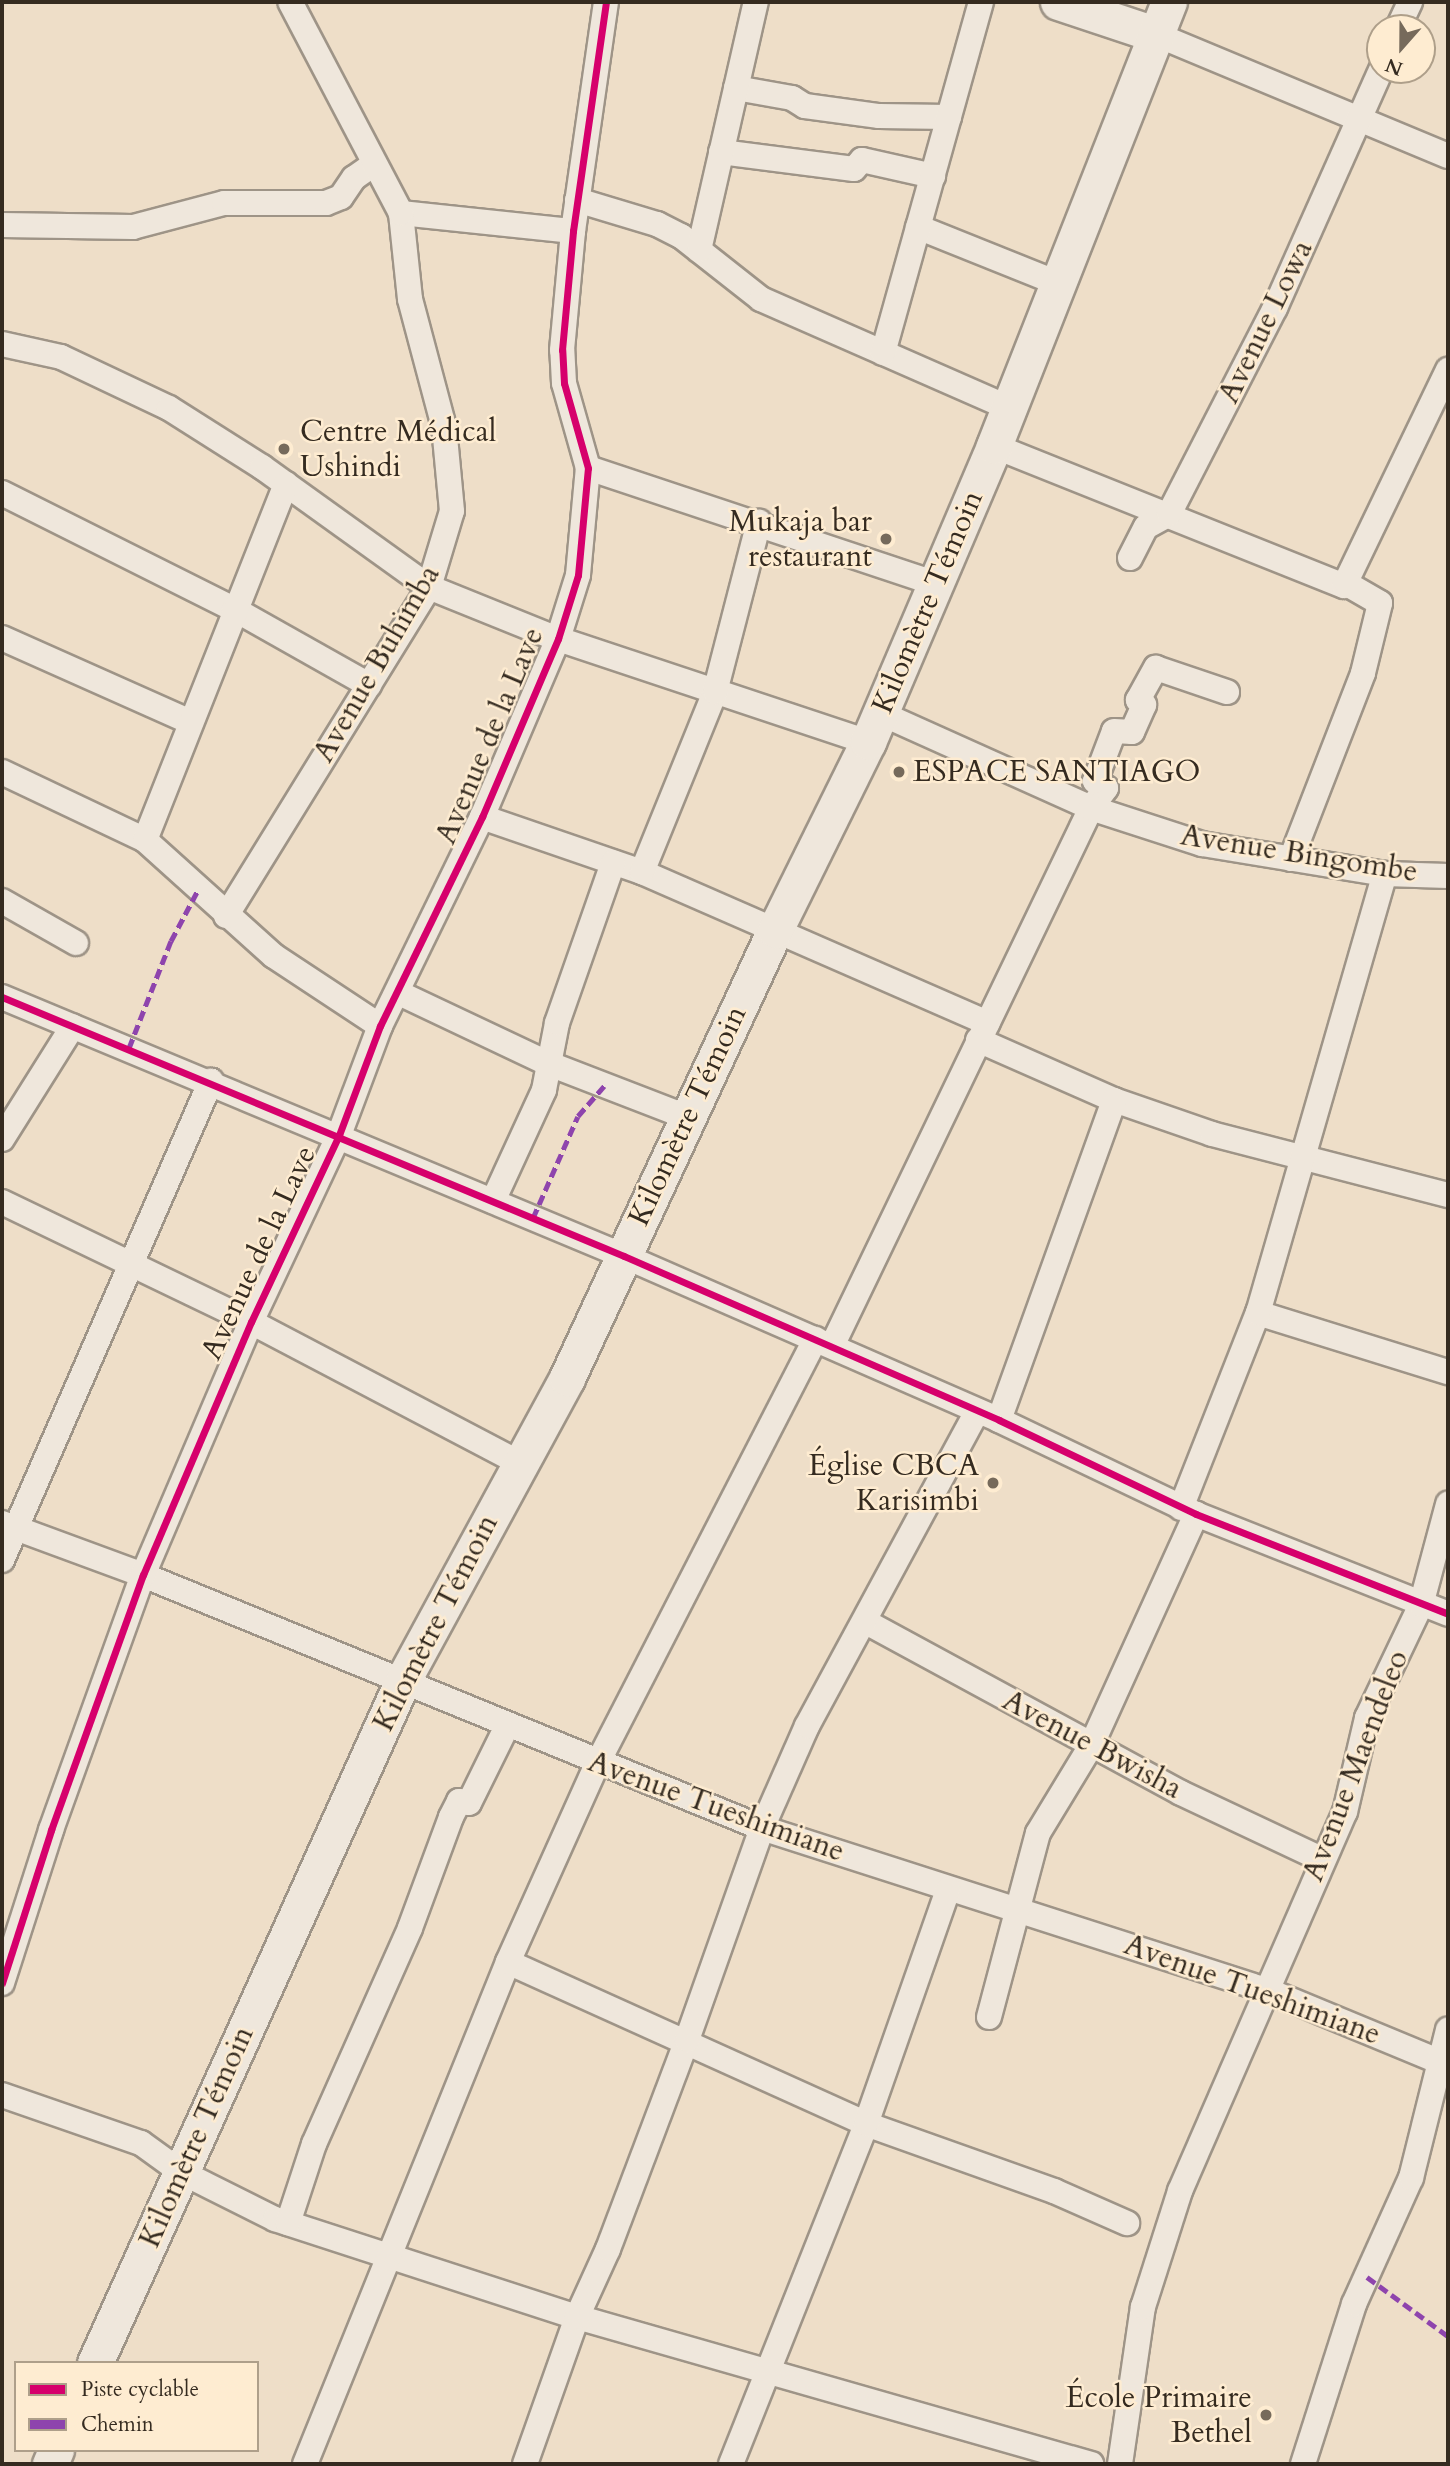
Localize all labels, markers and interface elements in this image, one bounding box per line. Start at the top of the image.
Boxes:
north arrow [1366,14,1436,84]
text: N [1382,52,1407,82]
street label: Avenue Lowa [1211,235,1321,409]
place label: Centre Médical Ushindi [300,414,496,484]
marker: Centre Médical Ushindi [274,439,294,459]
street label: Kilomètre Témoin [865,485,991,719]
place label: Mukaja bar restaurant [729,504,872,574]
marker: Mukaja bar restaurant [878,531,894,547]
street label: Avenue Buhimba [306,559,448,769]
street label: Avenue de la Lave [428,622,552,850]
place label: ESPACE SANTIAGO [913,754,1200,790]
marker: ESPACE SANTIAGO [891,764,907,780]
street label: Avenue Bingombe [1178,818,1420,890]
street label: Kilomètre Témoin [621,1000,755,1232]
street label: Avenue de la Lave [194,1140,324,1366]
place label: Église CBCA Karisimbi [808,1448,979,1518]
marker: Église CBCA Karisimbi [985,1475,1001,1491]
street label: Kilomètre Témoin [366,1509,506,1737]
street label: Avenue Maendeleo [1295,1646,1417,1886]
street label: Avenue Bwisha [996,1683,1188,1807]
street label: Avenue Tueshimiane [583,1744,849,1870]
street label: Avenue Tueshimiane [1119,1927,1385,2053]
street label: Kilomètre Témoin [132,2021,262,2253]
legend [14,2361,259,2452]
text: Piste cyclable [81,2375,199,2404]
place label: École Primaire Bethel [1066,2380,1252,2450]
marker: École Primaire Bethel [1258,2407,1274,2423]
text: Chemin [81,2410,154,2439]

